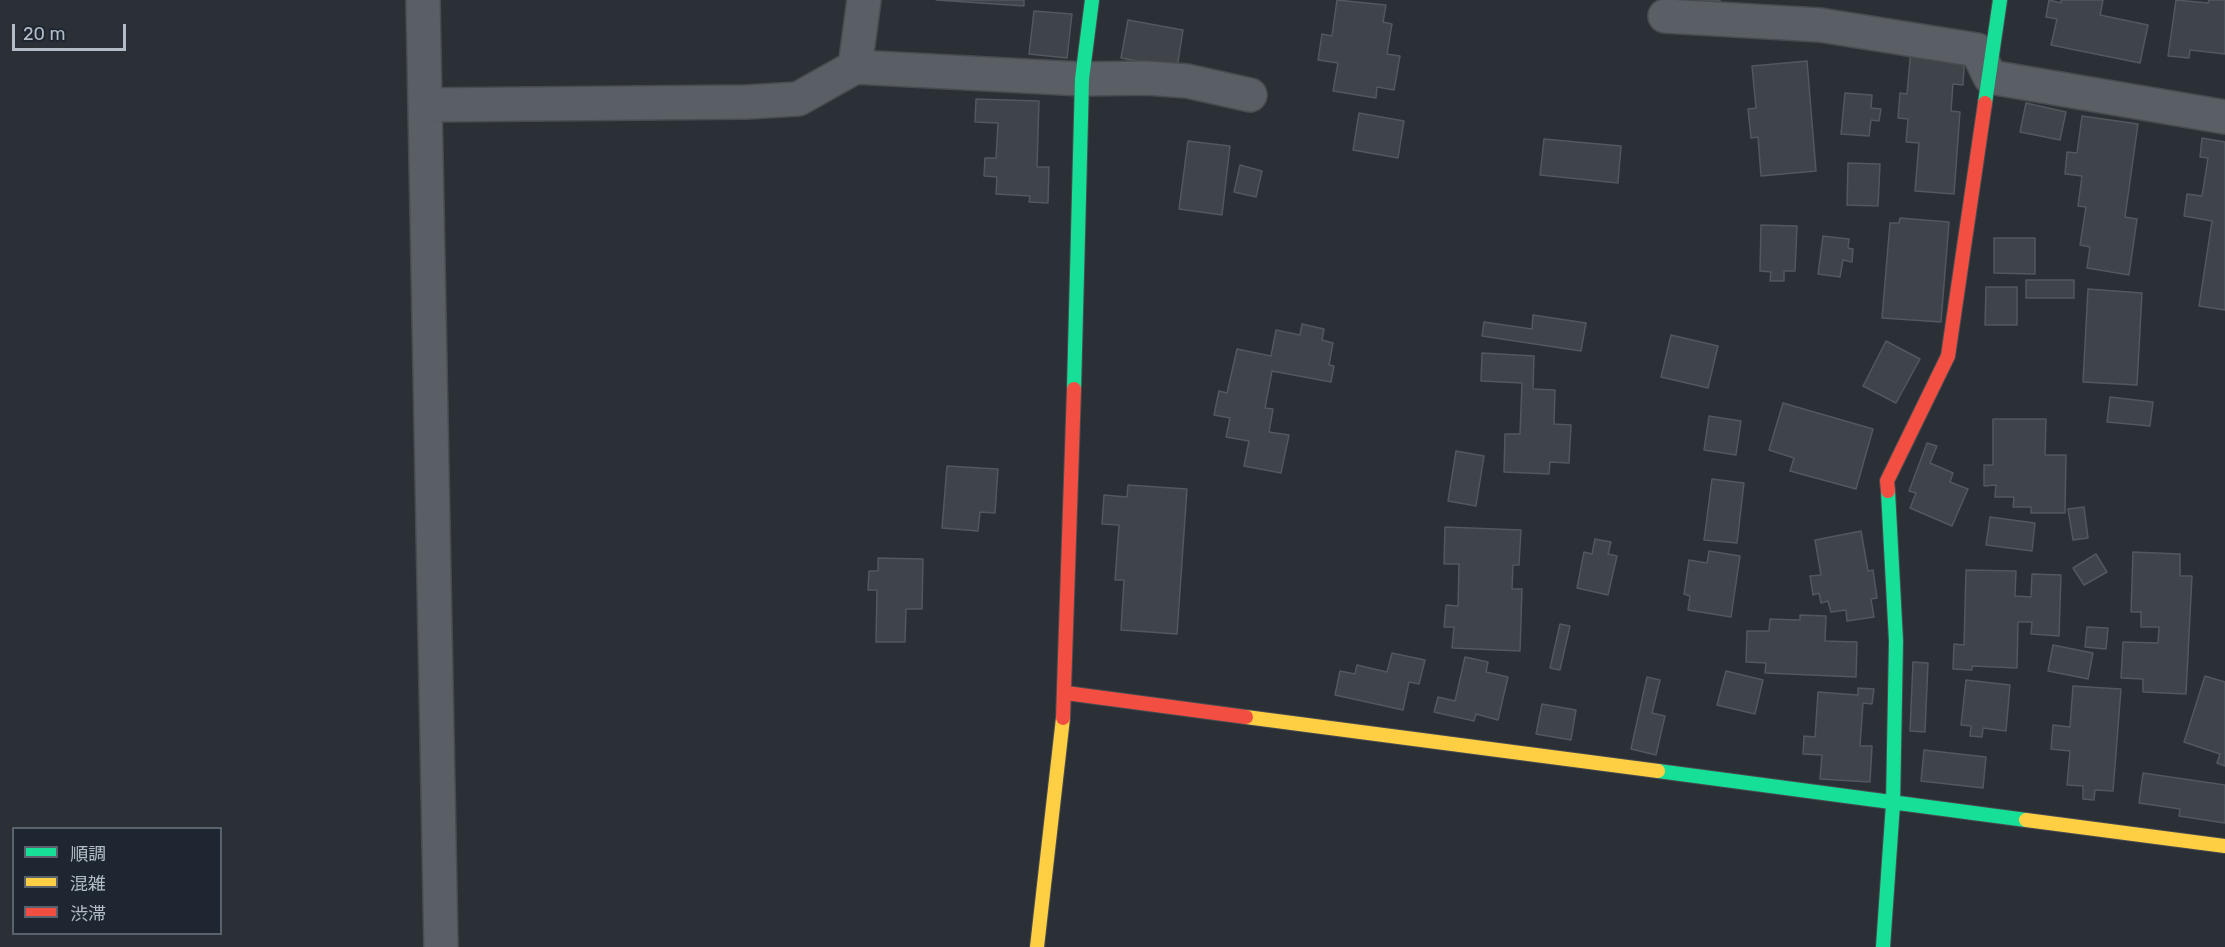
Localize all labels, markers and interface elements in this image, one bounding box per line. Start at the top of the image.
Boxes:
scale bar [15,12,129,50]
text: 20 m [23,23,65,45]
legend [12,827,222,935]
text: 順調 [70,843,106,865]
text: 混雑 [70,873,106,895]
text: 渋滞 [70,903,106,925]

